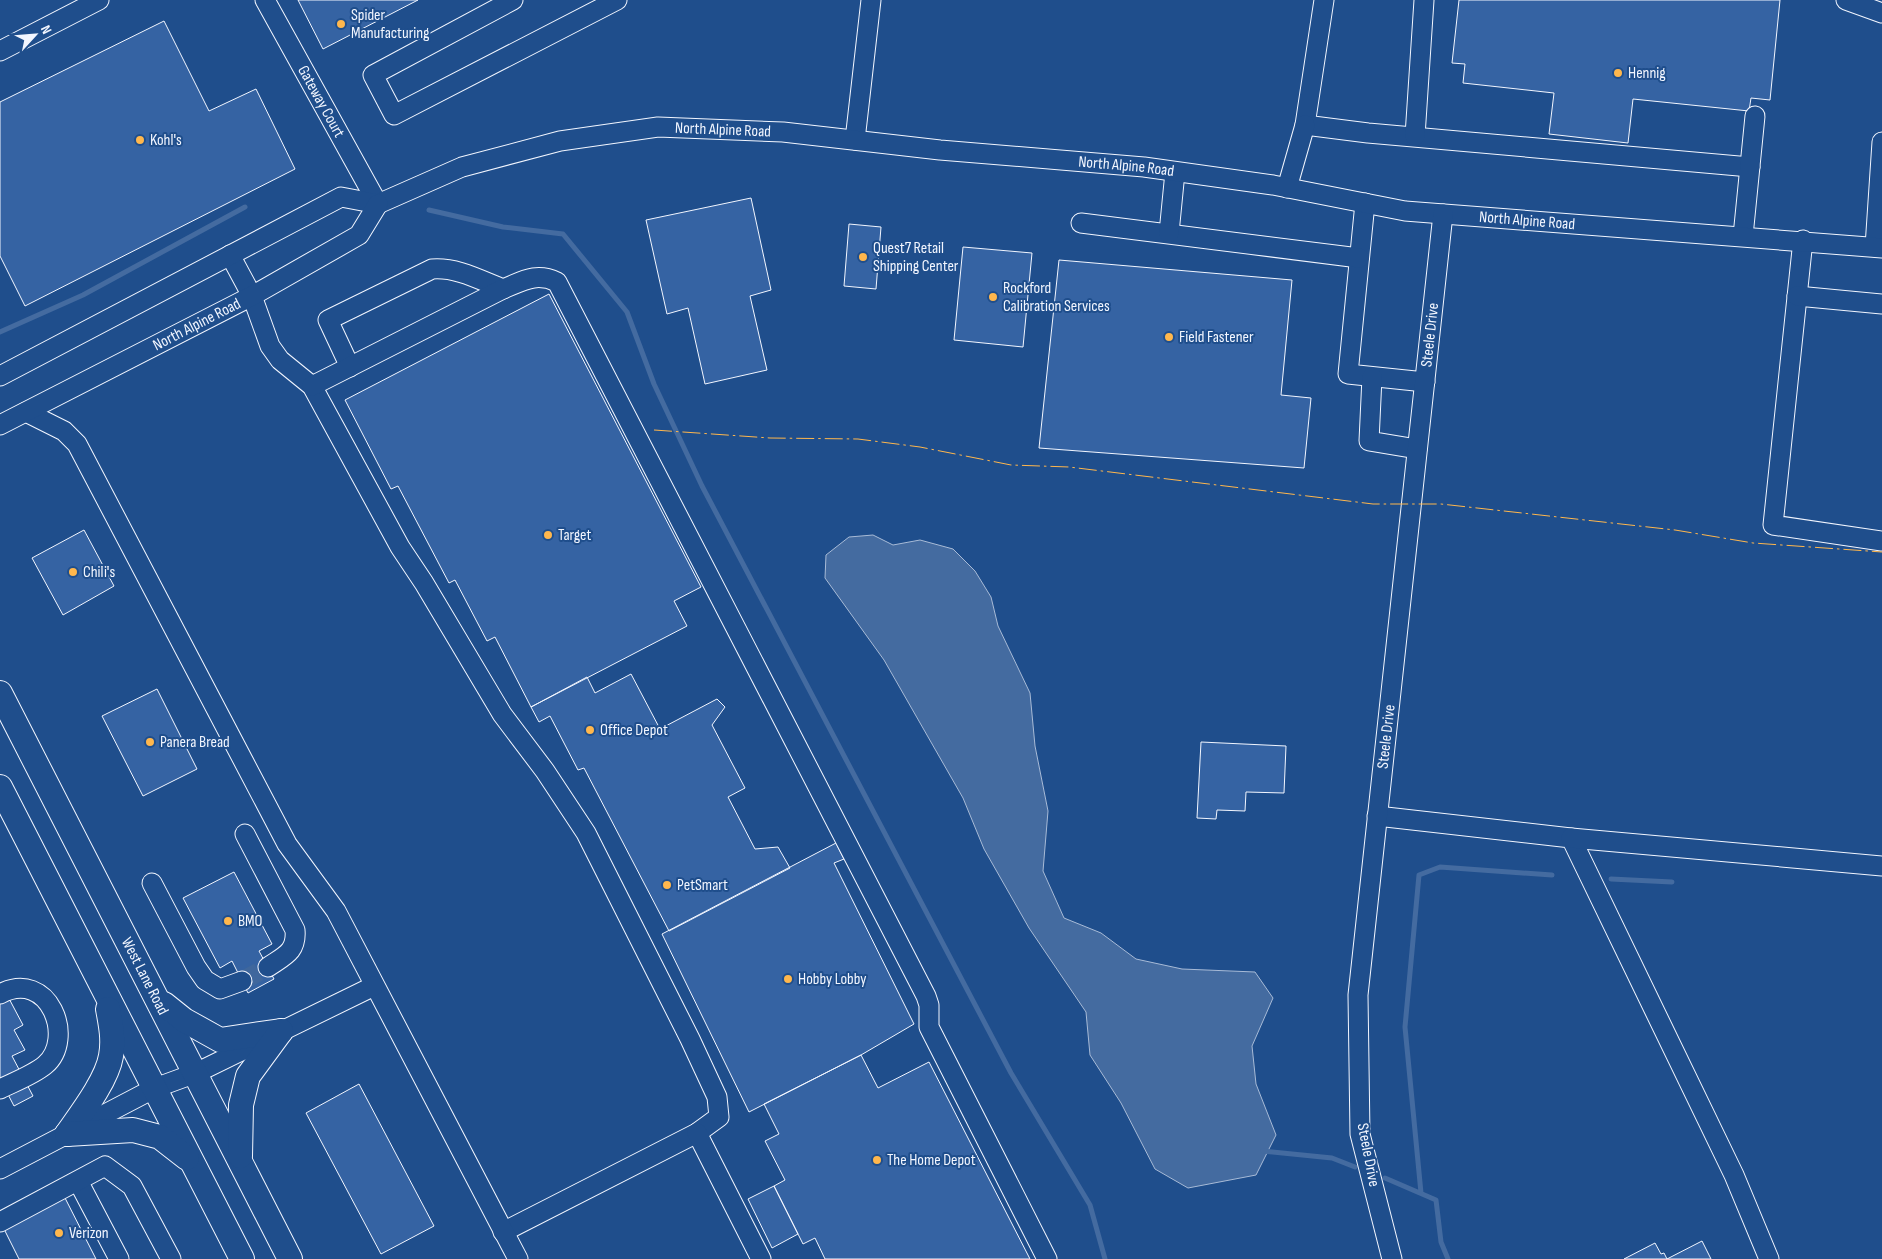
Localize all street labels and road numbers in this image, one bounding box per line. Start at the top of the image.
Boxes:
street label: Gateway Court [294,62,349,141]
street label: North Alpine Road [675,118,771,141]
street label: North Alpine Road [1078,152,1175,181]
street label: North Alpine Road [1478,207,1576,234]
street label: North Alpine Road [150,294,244,355]
street label: Steele Drive [1417,302,1443,368]
street label: Steele Drive [1373,704,1399,770]
street label: West Lane Road [117,934,173,1018]
street label: Steele Drive [1353,1122,1383,1188]

